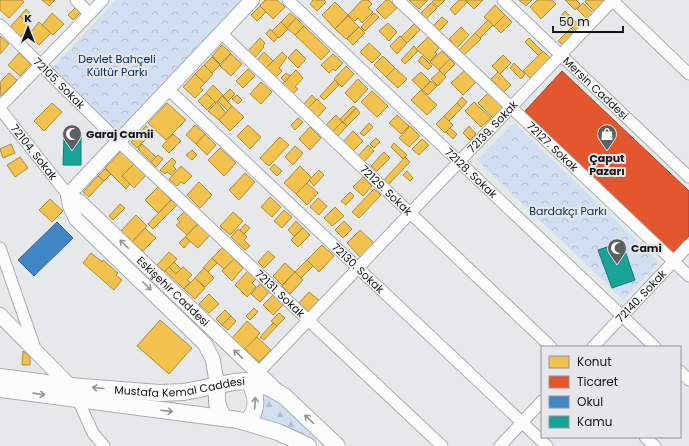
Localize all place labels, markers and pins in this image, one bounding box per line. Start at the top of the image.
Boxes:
mosque icon: Garaj Camii [61,123,83,151]
shop icon: Çaput Pazarı [596,123,618,151]
place label: Garaj Camii [86,126,154,142]
place label: Çaput Pazarı [589,150,625,179]
mosque icon: Cami [606,237,628,265]
place label: Cami [631,240,662,256]

